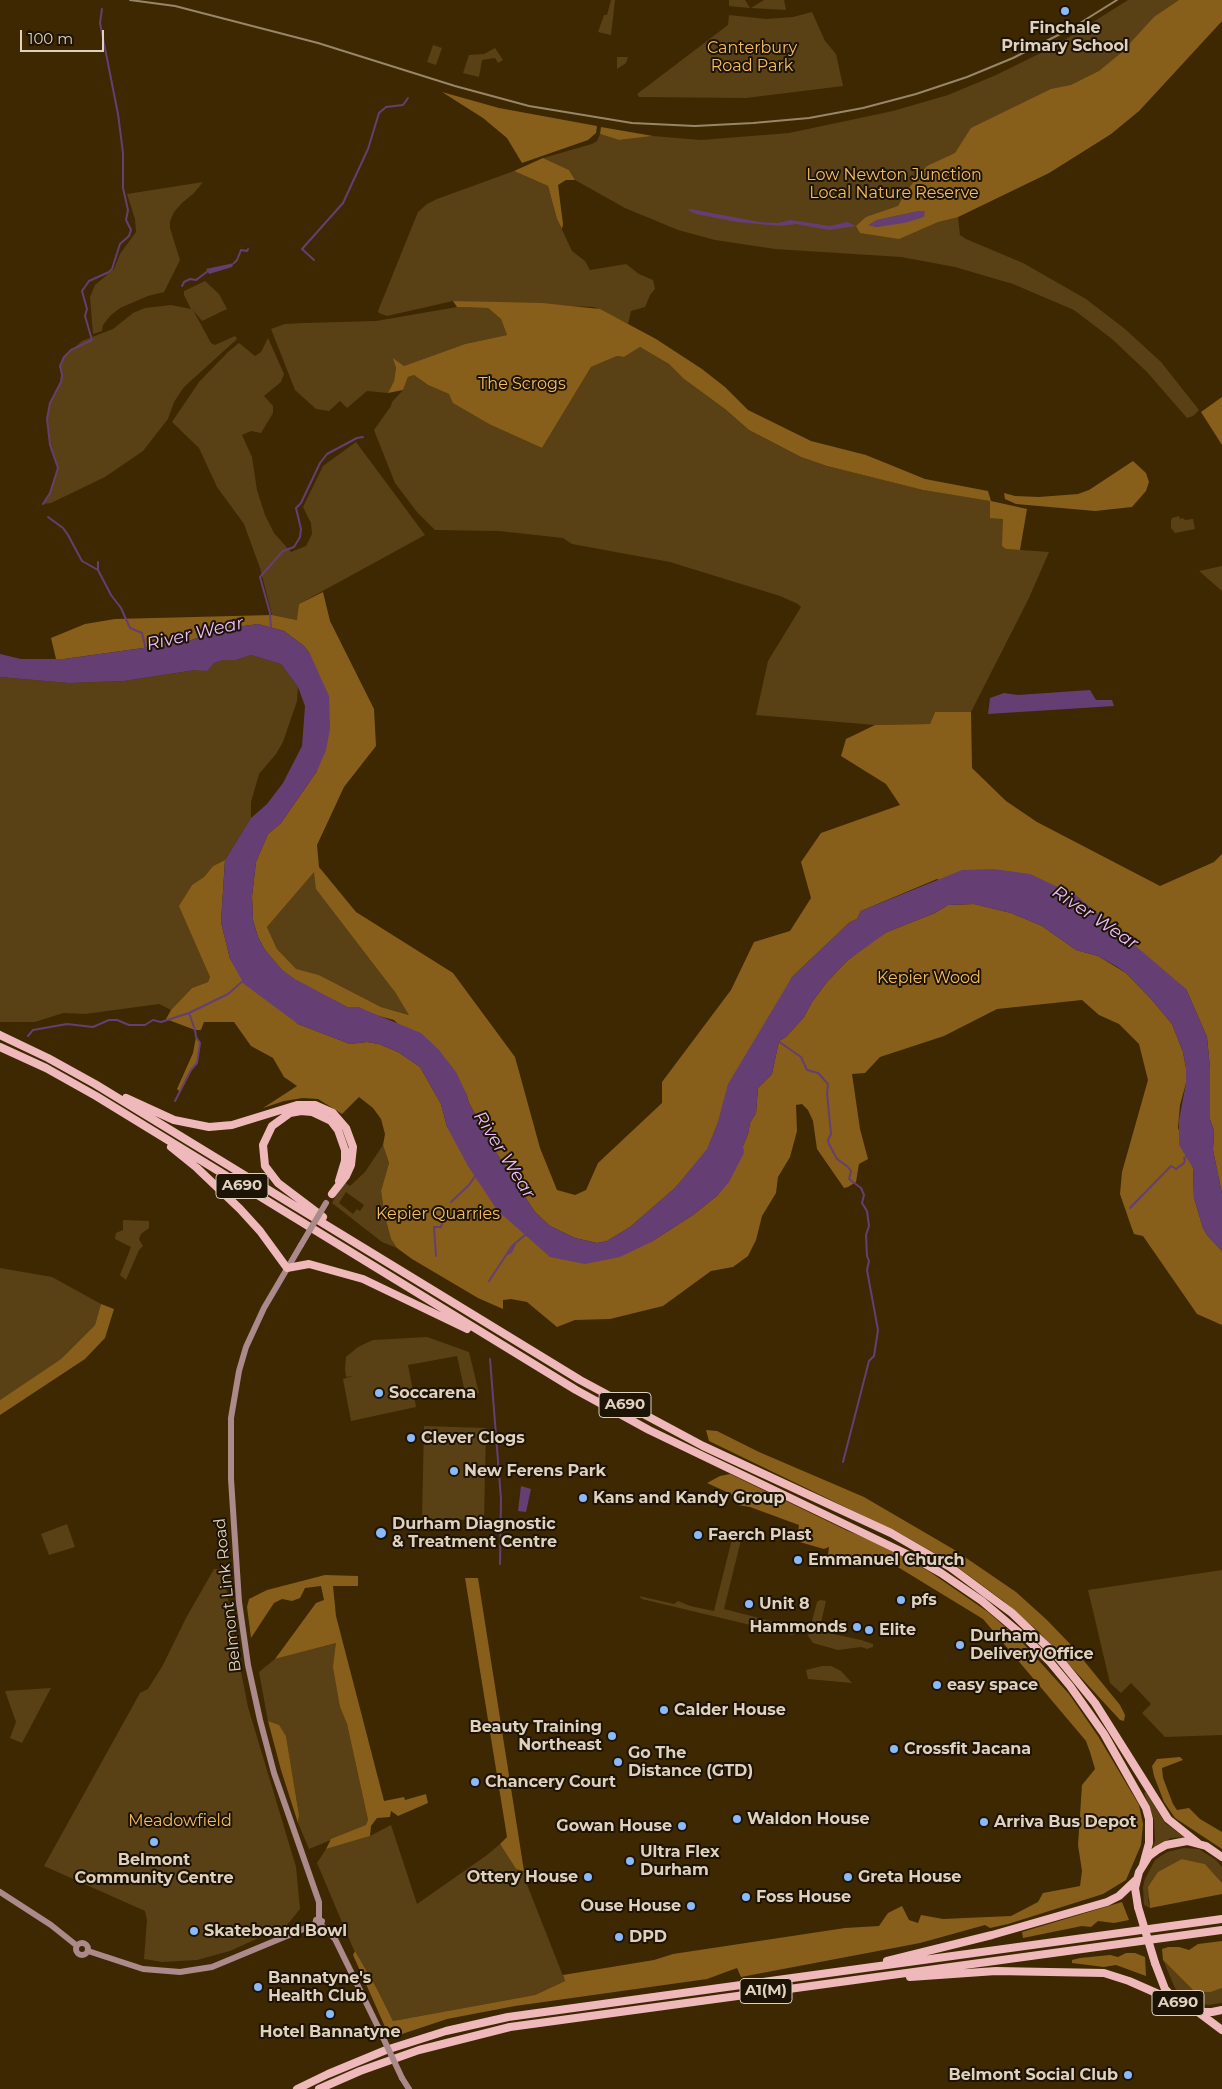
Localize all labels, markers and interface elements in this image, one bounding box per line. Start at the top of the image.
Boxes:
marker: Finchale Primary School [1059,5,1071,17]
place label: Finchale Primary School [1001,18,1129,56]
scale bar [22,20,106,52]
text: 100 m [28,29,73,48]
park label: Canterbury Road Park [707,38,797,76]
park label: Low Newton Junction Local Nature Reserve [806,165,982,203]
park label: The Scrogs [478,374,566,394]
water label: River Wear [144,612,246,656]
water label: River Wear [1048,881,1142,955]
park label: Kepier Wood [877,968,981,988]
water label: River Wear [469,1107,539,1203]
road number: A690 [216,1174,268,1198]
park label: Kepier Quarries [376,1204,500,1224]
place label: Soccarena [389,1383,476,1403]
marker: Soccarena [373,1387,385,1399]
road number: A690 [599,1392,651,1418]
place label: Clever Clogs [421,1428,525,1448]
marker: Clever Clogs [405,1432,417,1444]
place label: New Ferens Park [464,1461,606,1481]
marker: New Ferens Park [448,1465,460,1477]
place label: Kans and Kandy Group [593,1488,785,1508]
marker: Kans and Kandy Group [577,1492,589,1504]
place label: Durham Diagnostic & Treatment Centre [392,1514,557,1552]
street label: Belmont Link Road [210,1517,246,1673]
place label: Faerch Plast [708,1525,812,1545]
marker: Durham Diagnostic & Treatment Centre [374,1526,388,1540]
marker: Faerch Plast [692,1529,704,1541]
place label: Emmanuel Church [808,1550,965,1570]
marker: Emmanuel Church [792,1554,804,1566]
place label: pfs [911,1590,937,1610]
place label: Unit 8 [759,1594,810,1614]
marker: pfs [895,1594,907,1606]
marker: Unit 8 [743,1598,755,1610]
place label: Hammonds [749,1617,847,1637]
place label: Elite [879,1620,916,1640]
marker: Hammonds [851,1621,863,1633]
marker: Elite [863,1624,875,1636]
place label: Durham Delivery Office [970,1626,1094,1664]
marker: Durham Delivery Office [954,1639,966,1651]
place label: easy space [947,1675,1038,1695]
marker: easy space [931,1679,943,1691]
place label: Calder House [674,1700,786,1720]
marker: Calder House [658,1704,670,1716]
place label: Beauty Training Northeast [470,1717,602,1755]
marker: Beauty Training Northeast [606,1730,618,1742]
place label: Crossfit Jacana [904,1739,1031,1759]
place label: Go The Distance (GTD) [628,1743,753,1781]
marker: Crossfit Jacana [888,1743,900,1755]
marker: Go The Distance (GTD) [612,1756,624,1768]
place label: Chancery Court [485,1772,616,1792]
marker: Chancery Court [469,1776,481,1788]
place label: Waldon House [747,1809,870,1829]
park label: Meadowfield [128,1811,232,1831]
place label: Arriva Bus Depot [994,1812,1136,1832]
marker: Waldon House [731,1813,743,1825]
place label: Gowan House [556,1816,672,1836]
marker: Arriva Bus Depot [978,1816,990,1828]
marker: Gowan House [676,1820,688,1832]
marker: Belmont Community Centre [148,1836,160,1848]
place label: Ultra Flex Durham [640,1842,719,1880]
place label: Belmont Community Centre [74,1850,234,1888]
marker: Ultra Flex Durham [624,1855,636,1867]
place label: Ottery House [467,1867,578,1887]
place label: Greta House [858,1867,961,1887]
marker: Ottery House [582,1871,594,1883]
marker: Greta House [842,1871,854,1883]
place label: Foss House [756,1887,851,1907]
marker: Foss House [740,1891,752,1903]
place label: Ouse House [580,1896,681,1916]
marker: Ouse House [685,1900,697,1912]
place label: Skateboard Bowl [204,1921,347,1941]
marker: Skateboard Bowl [188,1925,200,1937]
place label: DPD [629,1927,667,1947]
marker: DPD [613,1931,625,1943]
place label: Bannatyne's Health Club [268,1968,371,2006]
road number: A1(M) [740,1978,792,2004]
marker: Bannatyne's Health Club [252,1981,264,1993]
road number: A690 [1152,1990,1204,2016]
marker: Hotel Bannatyne [324,2008,336,2020]
place label: Hotel Bannatyne [260,2022,400,2042]
place label: Belmont Social Club [948,2065,1118,2085]
marker: Belmont Social Club [1122,2069,1134,2081]

